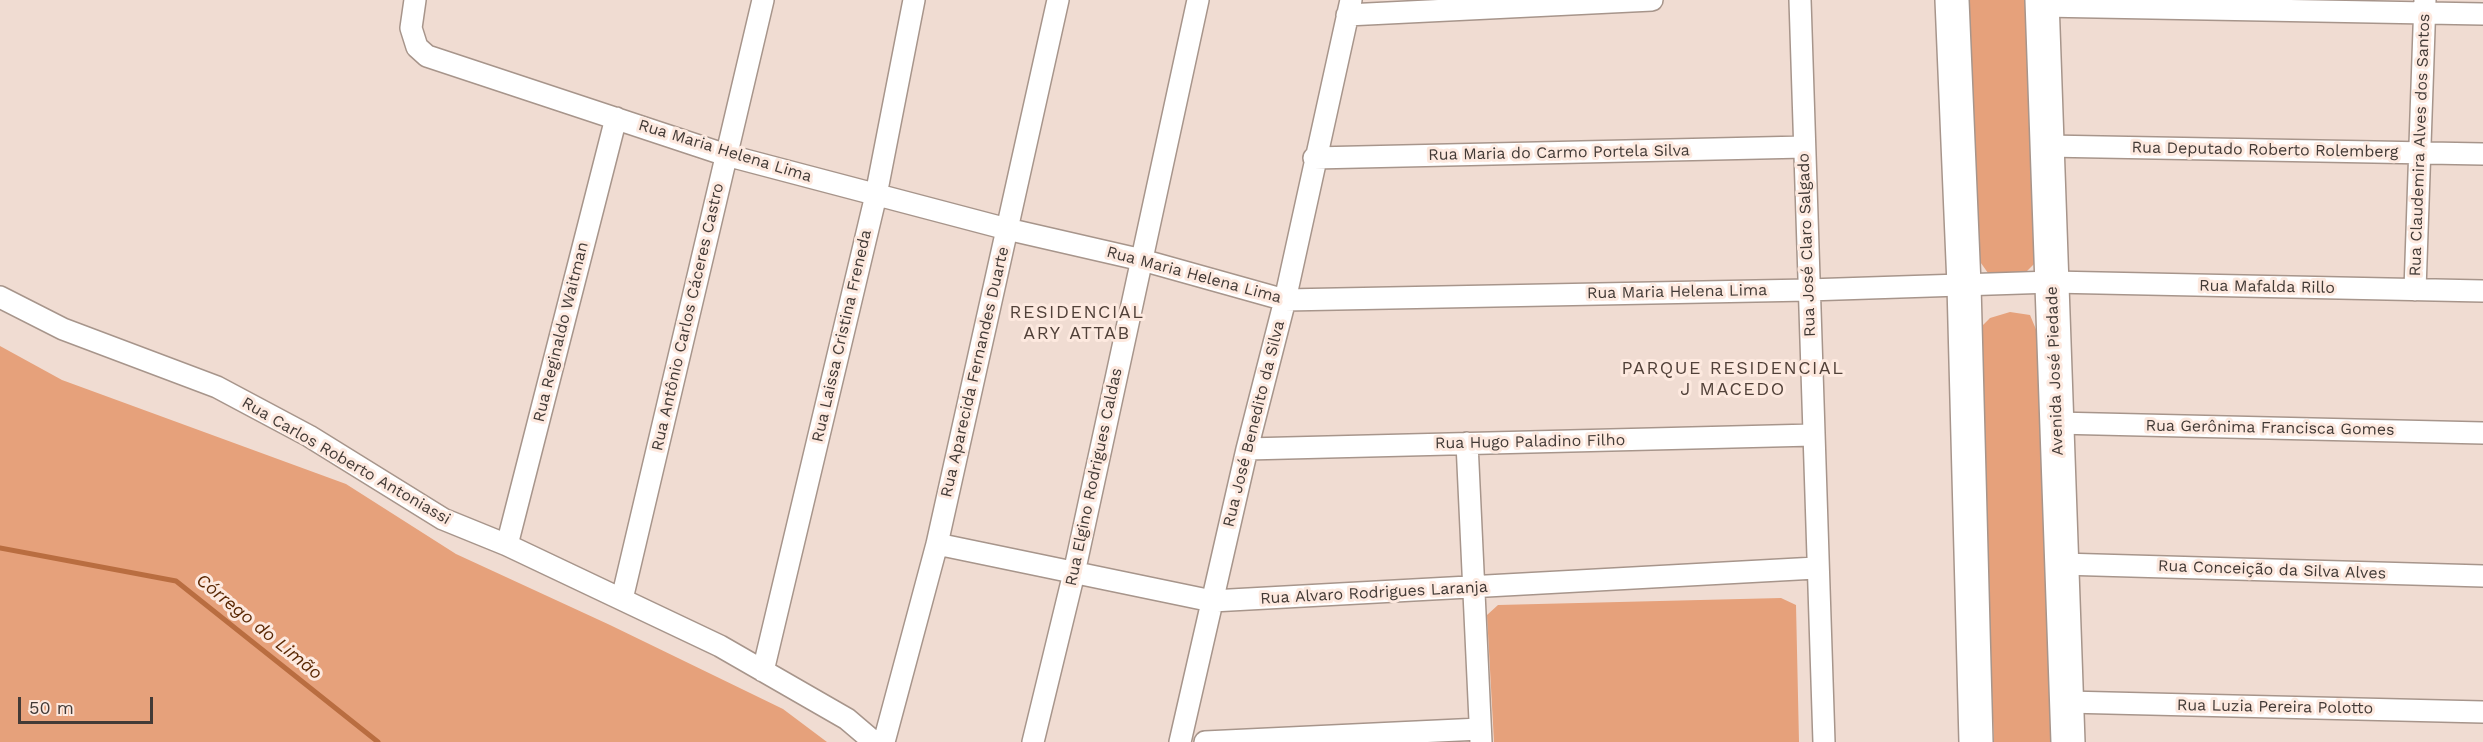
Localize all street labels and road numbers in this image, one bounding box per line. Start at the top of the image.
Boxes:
street label: Rua Claudemira Alves dos Santos [2406,13,2434,277]
street label: Rua Maria Helena Lima [636,115,814,187]
street label: Rua Deputado Roberto Rolemberg [2132,138,2398,162]
street label: Rua Maria do Carmo Portela Silva [1428,141,1690,165]
street label: Rua José Claro Salgado [1794,153,1820,337]
street label: Rua Antônio Carlos Cáceres Castro [648,181,728,453]
street label: Rua Laissa Cristina Freneda [808,228,876,444]
street label: Rua Reginaldo Waitman [529,240,593,424]
street label: Rua Maria Helena Lima [1104,242,1284,308]
street label: Rua Aparecida Fernandes Duarte [937,245,1013,499]
street label: Rua Mafalda Rillo [2199,276,2335,298]
street label: Rua Maria Helena Lima [1587,281,1767,303]
street label: Avenida José Piedade [2042,286,2068,456]
street label: Rua José Benedito da Silva [1219,319,1289,529]
street label: Rua Elgino Rodrigues Caldas [1061,366,1127,588]
street label: Rua Carlos Roberto Antoniassi [238,393,454,529]
street label: Rua Gerônima Francisca Gomes [2145,416,2395,440]
street label: Rua Hugo Paladino Filho [1435,431,1625,453]
street label: Rua Conceição da Silva Alves [2158,556,2386,584]
street label: Rua Alvaro Rodrigues Laranja [1260,577,1488,609]
street label: Rua Luzia Pereira Polotto [2177,696,2373,718]

